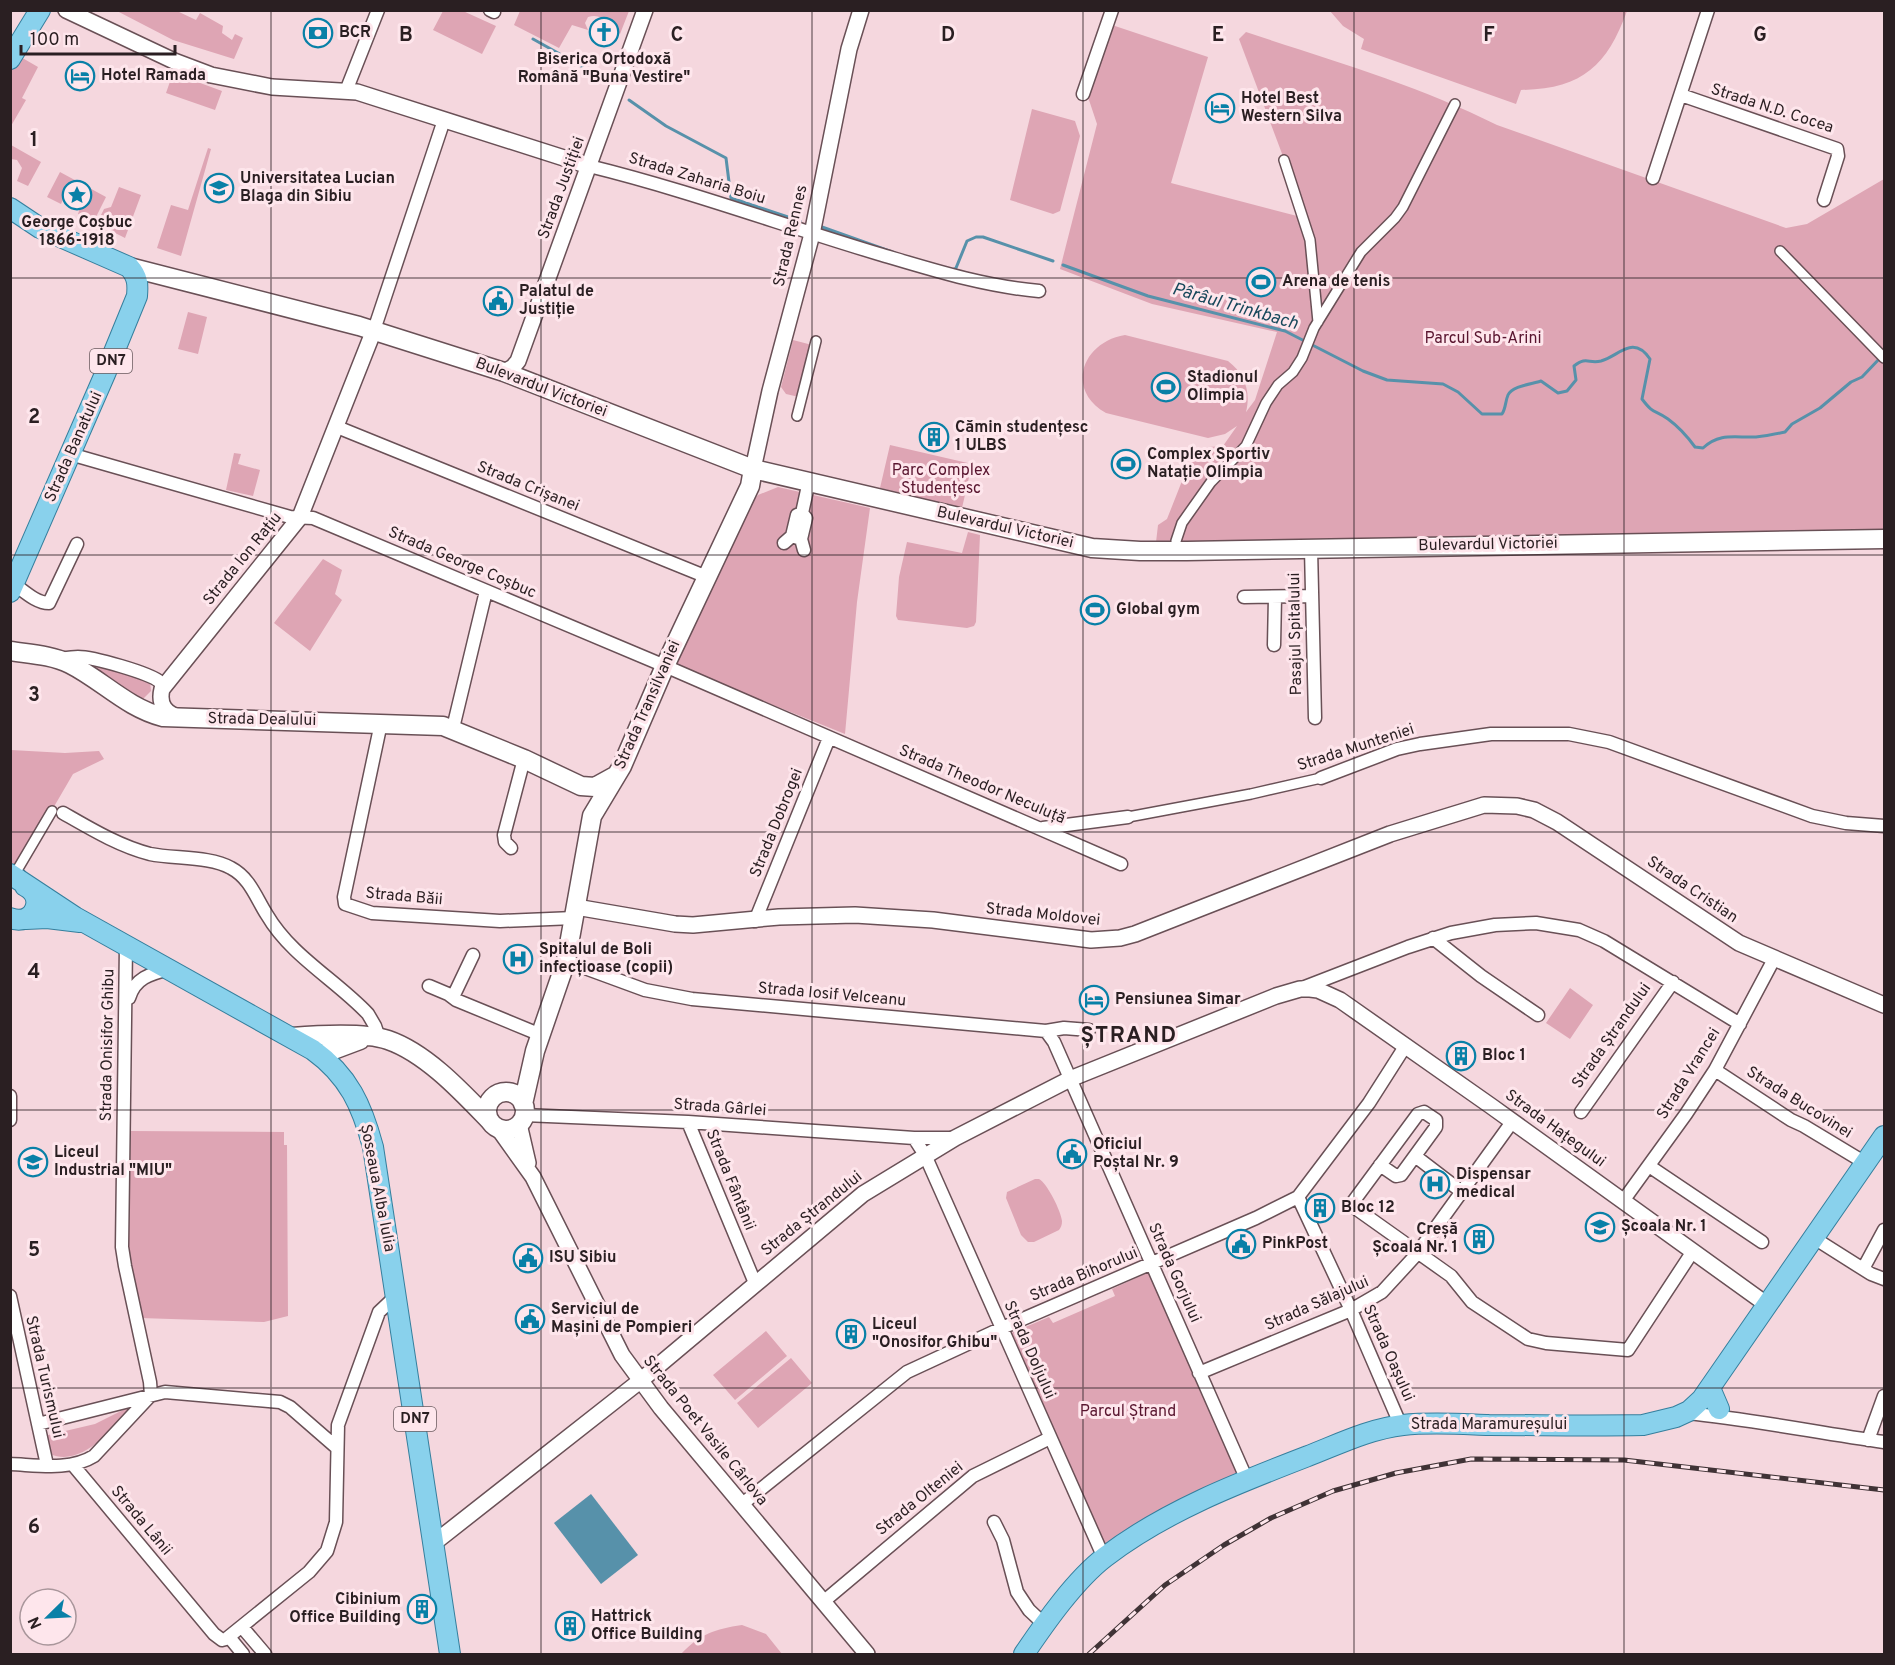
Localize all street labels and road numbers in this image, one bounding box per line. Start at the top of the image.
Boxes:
street label: Strada N.D. Cocea [1708,80,1836,138]
street label: Strada Justiției [534,134,590,242]
street label: Strada Zaharia Boiu [626,149,768,209]
street label: Strada Rennes [770,183,812,289]
road number: DN7 [90,349,132,373]
street label: Bulevardul Victoriei [472,354,610,422]
street label: Strada Banatului [41,389,107,505]
street label: Strada Crișanei [474,457,582,517]
street label: Bulevardul Victoriei [935,503,1075,553]
street label: Strada Ion Rațiu [199,508,287,610]
street label: Strada George Coșbuc [385,523,539,603]
street label: Bulevardul Victoriei [1418,534,1558,556]
street label: Pasajul Spitalului [1285,572,1307,696]
street label: Strada Transilvaniei [611,637,685,773]
street label: Strada Dealului [207,709,317,731]
street label: Strada Munteniei [1295,720,1417,776]
street label: Strada Theodor Neculuță [896,741,1068,829]
street label: Strada Dobrogei [746,766,808,880]
street label: Strada Cristian [1643,852,1741,928]
street label: Strada Băii [364,884,444,910]
street label: Strada Moldovei [985,899,1101,931]
street label: Strada Onisifor Ghibu [97,968,119,1122]
street label: Strada Iosif Velceanu [757,979,907,1011]
street label: Strada Ștrandului [1568,979,1656,1093]
street label: Strada Vrancei [1653,1024,1725,1124]
street label: Strada Bucovinei [1742,1062,1856,1144]
street label: Strada Hațegului [1501,1086,1609,1172]
street label: Strada Gârlei [673,1095,767,1121]
street label: Șoseaua Alba Iulia [355,1122,399,1254]
street label: Strada Fântânii [701,1126,759,1234]
street label: Strada Ștrandului [757,1167,867,1261]
street label: Strada Gorjului [1143,1220,1205,1326]
street label: Strada Bihorului [1027,1243,1141,1307]
street label: Strada Sălajului [1262,1272,1372,1336]
street label: Strada Doljului [998,1298,1060,1402]
street label: Strada Oașului [1358,1301,1418,1405]
street label: Strada Turismului [20,1314,68,1440]
street label: Strada Poet Vasile Cârlova [638,1352,772,1510]
road number: DN7 [394,1407,436,1431]
street label: Strada Maramureșului [1411,1415,1567,1435]
street label: Strada Olteniei [872,1458,968,1540]
street label: Strada Lânii [106,1482,176,1560]

